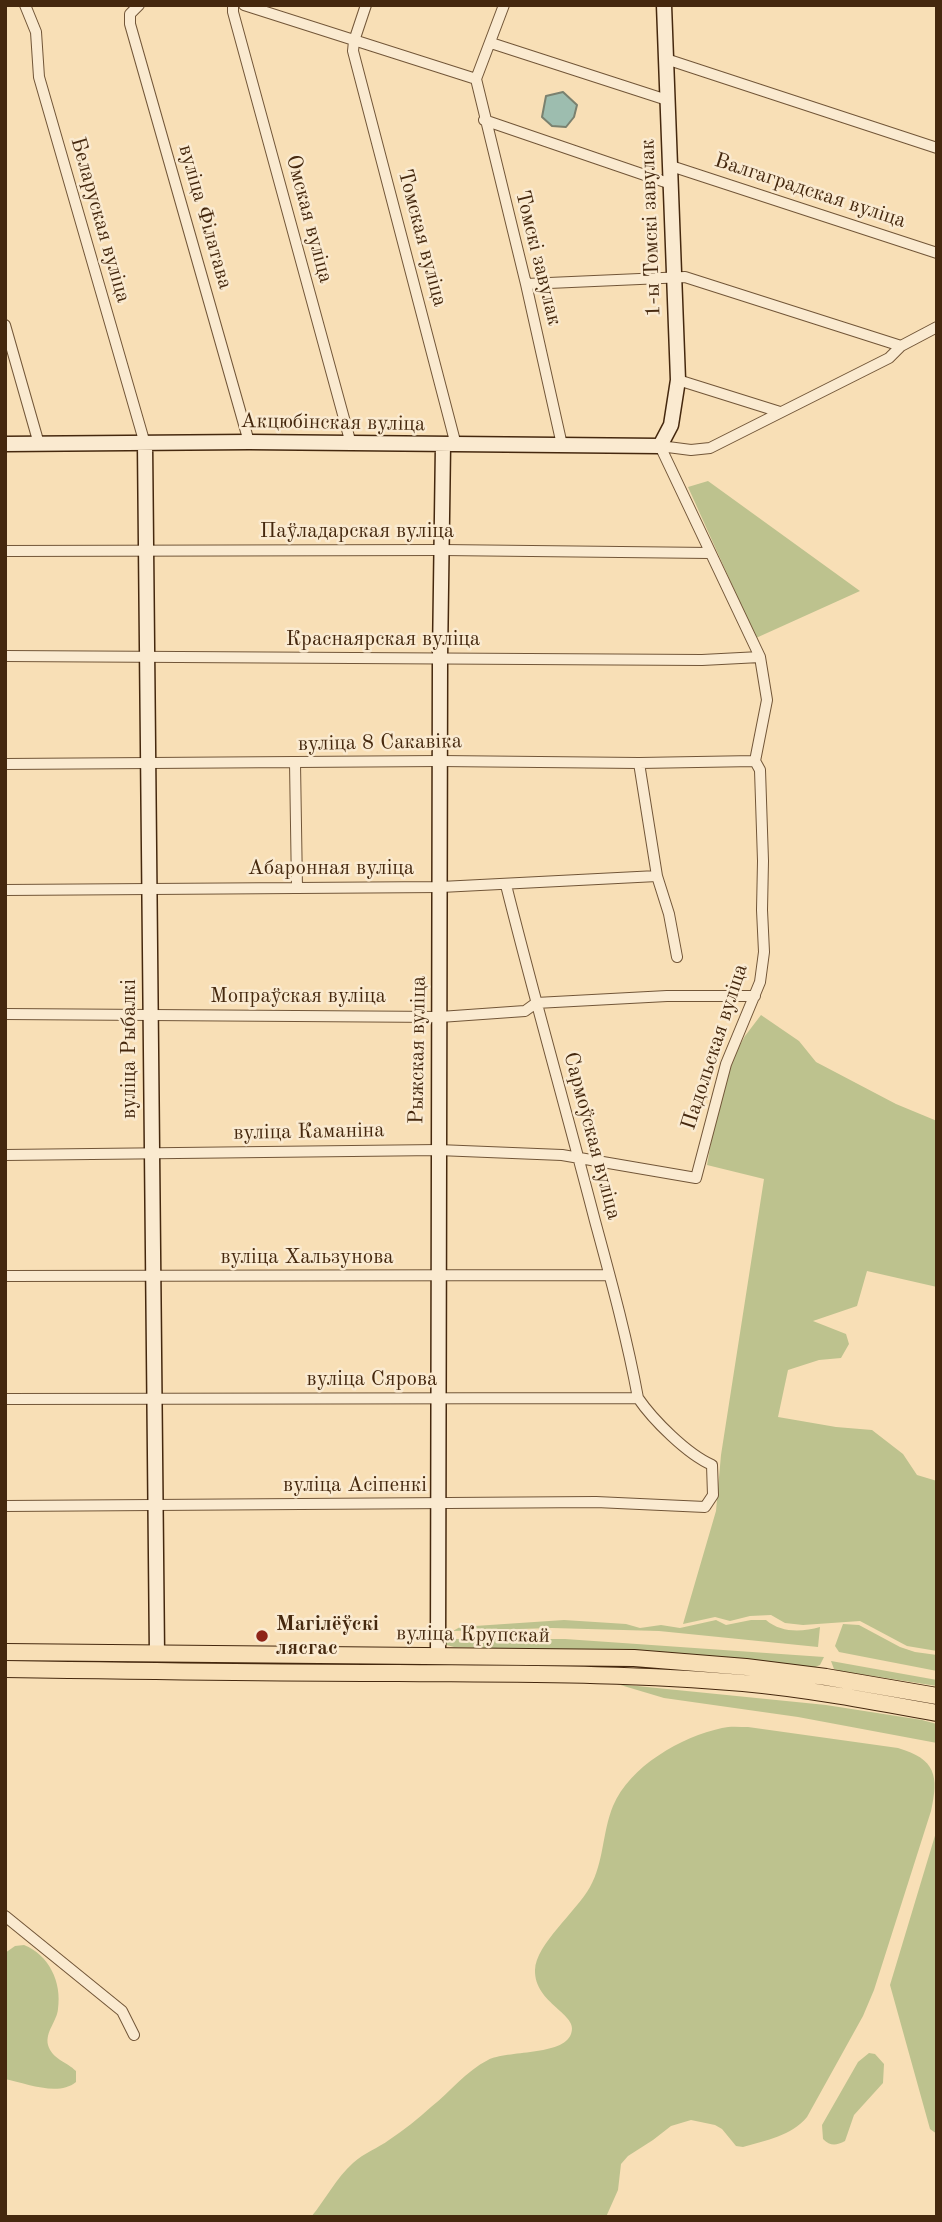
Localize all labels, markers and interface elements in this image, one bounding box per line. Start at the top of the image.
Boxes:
street label: Беларуская вуліца [64,134,136,306]
street label: 1-ы Томскі завулак [635,139,667,317]
street label: вуліца Філатава [172,142,238,292]
street label: Валгаградская вуліца [711,148,909,234]
street label: Омская вуліца [280,152,338,286]
street label: Томская вуліца [392,167,452,309]
street label: Томскі завулак [509,188,567,328]
street label: Акцюбінская вуліца [240,409,426,437]
street label: Паўладарская вуліца [260,518,454,544]
street label: Краснаярская вуліца [286,626,480,652]
street label: вуліца 8 Сакавіка [298,729,462,757]
street label: Абаронная вуліца [248,855,414,881]
street label: Падольская вуліца [676,961,754,1133]
street label: Рыжская вуліца [404,976,432,1124]
street label: вуліца Рыбалкі [116,979,142,1119]
street label: Мопраўская вуліца [210,983,386,1009]
street label: Сармоўская вуліца [558,1049,626,1223]
street label: вуліца Каманіна [233,1118,385,1146]
street label: вуліца Хальзунова [220,1244,394,1270]
street label: вуліца Сярова [307,1366,437,1392]
street label: вуліца Асіпенкі [283,1472,427,1498]
place label: Магілёўскі лясгас [276,1611,379,1661]
street label: вуліца Крупскай [396,1621,550,1649]
marker: Магілёўскі лясгас [254,1628,270,1644]

